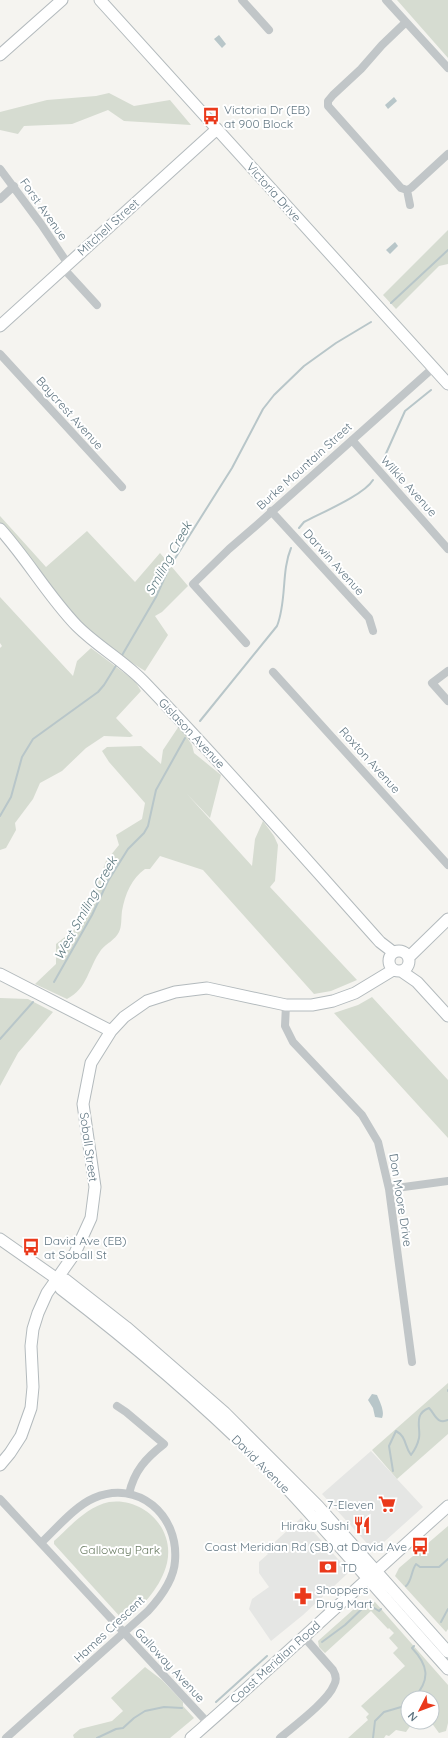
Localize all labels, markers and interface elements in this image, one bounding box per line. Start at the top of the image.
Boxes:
place label: Victoria Dr (EB) at 900 Block [224,102,310,131]
bus stop icon: Victoria Dr (EB) at 900 Block [201,106,221,126]
street label: Victoria Drive [243,159,305,225]
street label: Forst Avenue [17,175,71,243]
street label: Mitchell Street [74,195,142,259]
street label: Baycrest Avenue [33,373,107,453]
street label: Burke Mountain Street [253,419,355,513]
street label: Wilkie Avenue [378,452,440,520]
water label: Smiling Creek [141,517,195,598]
street label: Darwin Avenue [300,526,368,598]
street label: Gislason Avenue [156,695,229,771]
street label: Roxton Avenue [336,724,404,796]
water label: West Smiling Creek [50,853,121,962]
street label: Soball Street [77,1111,101,1183]
street label: Don Moore Drive [386,1152,416,1248]
place label: David Ave (EB) at Soball St [44,1233,127,1262]
bus stop icon: David Ave (EB) at Soball St [21,1237,41,1257]
street label: David Avenue [229,1432,293,1496]
supermarket icon: 7-Eleven [377,1494,397,1514]
place label: 7-Eleven [327,1497,374,1512]
restaurant icon: Hiraku Sushi [352,1515,372,1535]
place label: Hiraku Sushi [281,1518,349,1533]
bus stop icon: Coast Meridian Rd (SB) at David Ave [410,1536,430,1556]
place label: Coast Meridian Rd (SB) at David Ave [205,1539,407,1554]
park label: Galloway Park [80,1542,160,1557]
bank icon: TD [318,1557,338,1577]
place label: TD [341,1560,357,1575]
place label: Shoppers Drug Mart [316,1582,373,1611]
pharmacy icon: Shoppers Drug Mart [293,1586,313,1606]
street label: Hames Crescent [71,1592,147,1666]
street label: Coast Meridian Road [227,1618,323,1706]
street label: Galloway Avenue [132,1625,208,1705]
north arrow [400,1690,440,1730]
text: N [405,1709,420,1724]

